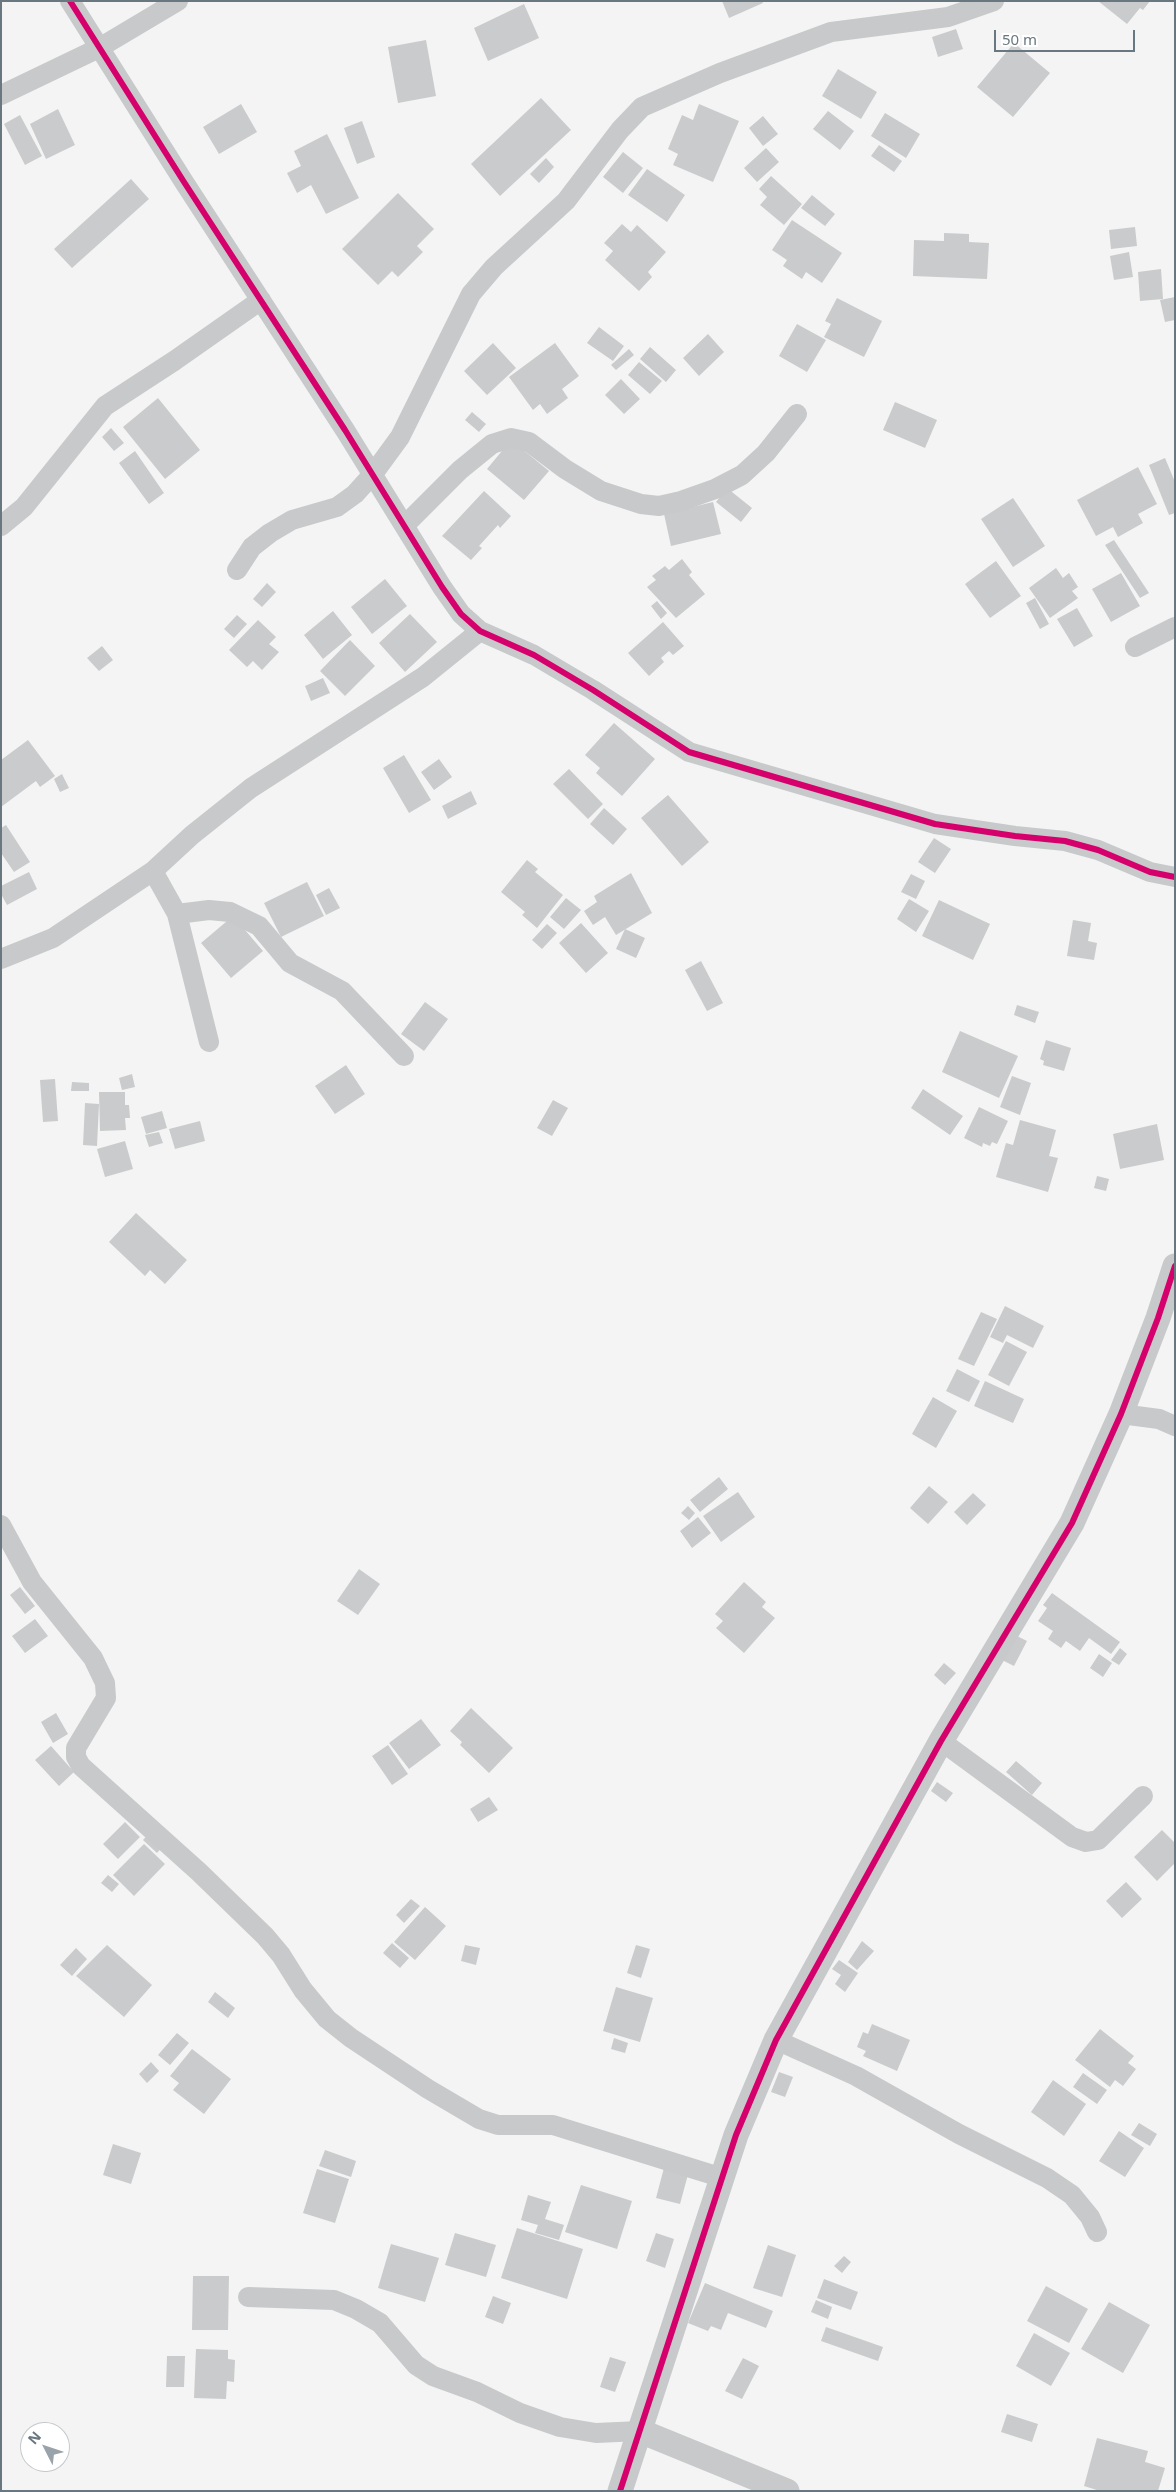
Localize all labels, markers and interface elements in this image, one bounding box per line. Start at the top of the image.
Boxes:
scale bar [996,20,1137,52]
text: 50 m [1002,29,1037,49]
north arrow [20,2422,70,2472]
text: N [23,2427,45,2448]

